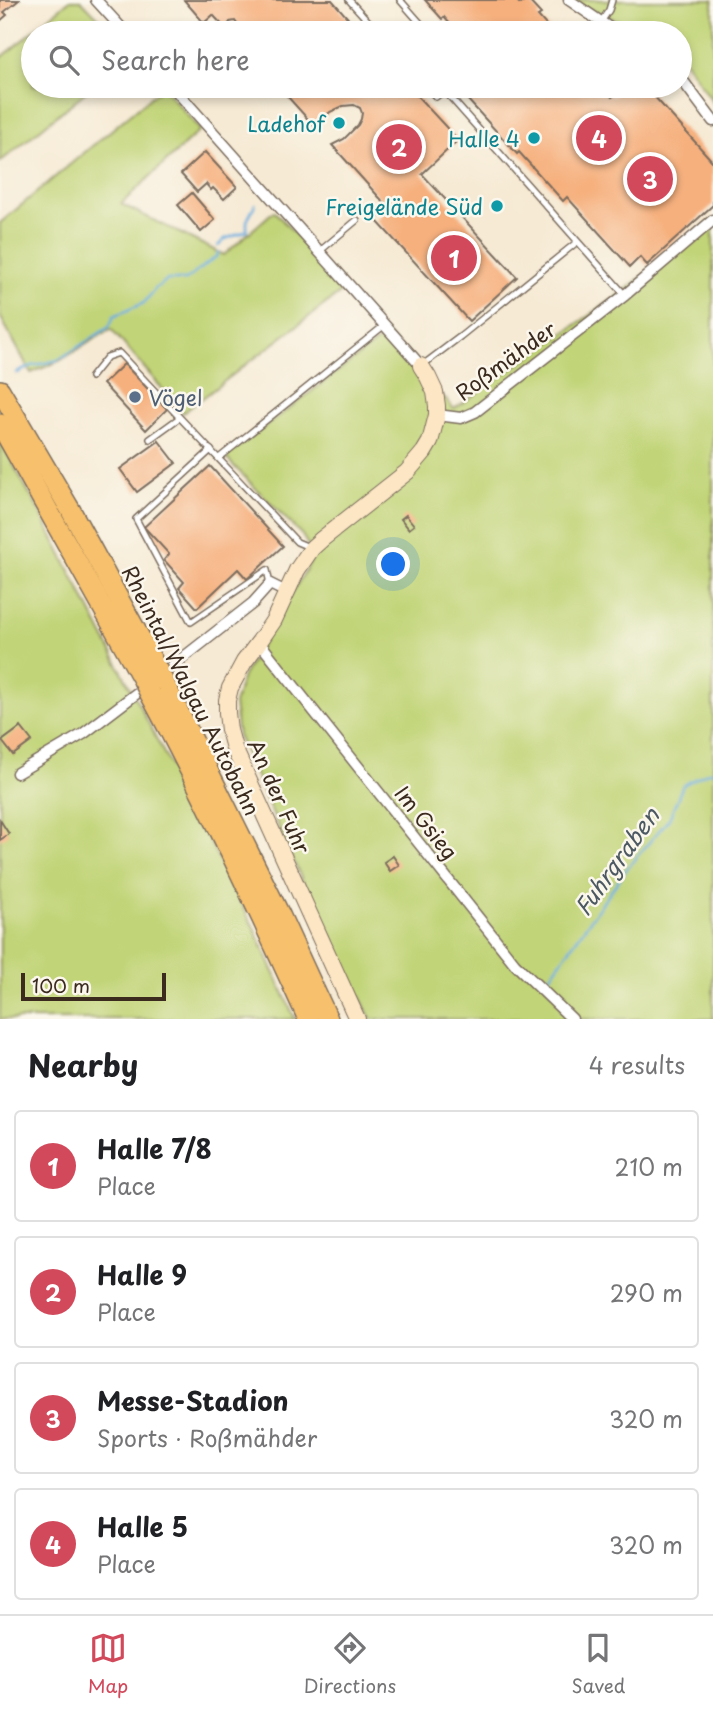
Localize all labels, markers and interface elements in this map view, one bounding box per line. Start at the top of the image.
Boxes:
search box [21,21,692,98]
text: Search here [101,40,250,79]
icon: search [45,41,83,79]
place label: Ladehof [247,107,327,139]
pin: 4 [576,112,622,164]
marker: Ladehof [331,115,347,131]
pin: 2 [376,121,422,173]
place label: Halle 4 [448,122,520,154]
marker: Halle 4 [526,130,542,146]
pin: 3 [627,153,673,205]
place label: Freigelände Süd [325,190,483,222]
marker: Freigelände Süd [489,198,505,214]
pin: 1 [431,232,477,284]
street label: Roßmähder [448,312,562,407]
place label: Vögel [149,381,202,413]
marker: Vögel [127,389,143,405]
your location [376,547,410,581]
street label: Rheintal/Walgau Autobahn [115,559,269,821]
street label: An der Fuhr [240,733,320,859]
street label: Im Gsieg [388,778,466,866]
water label: Fuhrgraben [565,799,668,922]
scale bar [21,970,166,1002]
text: 100 m [32,971,90,999]
text: Nearby [28,1042,138,1087]
text: 4 results [589,1047,685,1082]
text: Halle 7/8 [97,1129,212,1168]
text: 1 [48,1149,59,1184]
text: 210 m [615,1149,683,1184]
text: Place [97,1168,156,1203]
text: Halle 9 [97,1255,187,1294]
text: 2 [45,1275,61,1310]
text: 290 m [610,1275,683,1310]
text: Place [97,1294,156,1329]
text: Messe-Stadion [97,1381,289,1420]
text: 3 [45,1401,61,1436]
text: 320 m [609,1401,683,1436]
text: Sports · Roßmähder [97,1420,317,1455]
text: Halle 5 [97,1507,188,1546]
text: 4 [45,1527,61,1562]
text: 320 m [609,1527,683,1562]
text: Place [97,1546,156,1581]
tab: Map [88,1629,128,1699]
tab: Directions [304,1629,396,1699]
tab: Saved [571,1629,625,1699]

